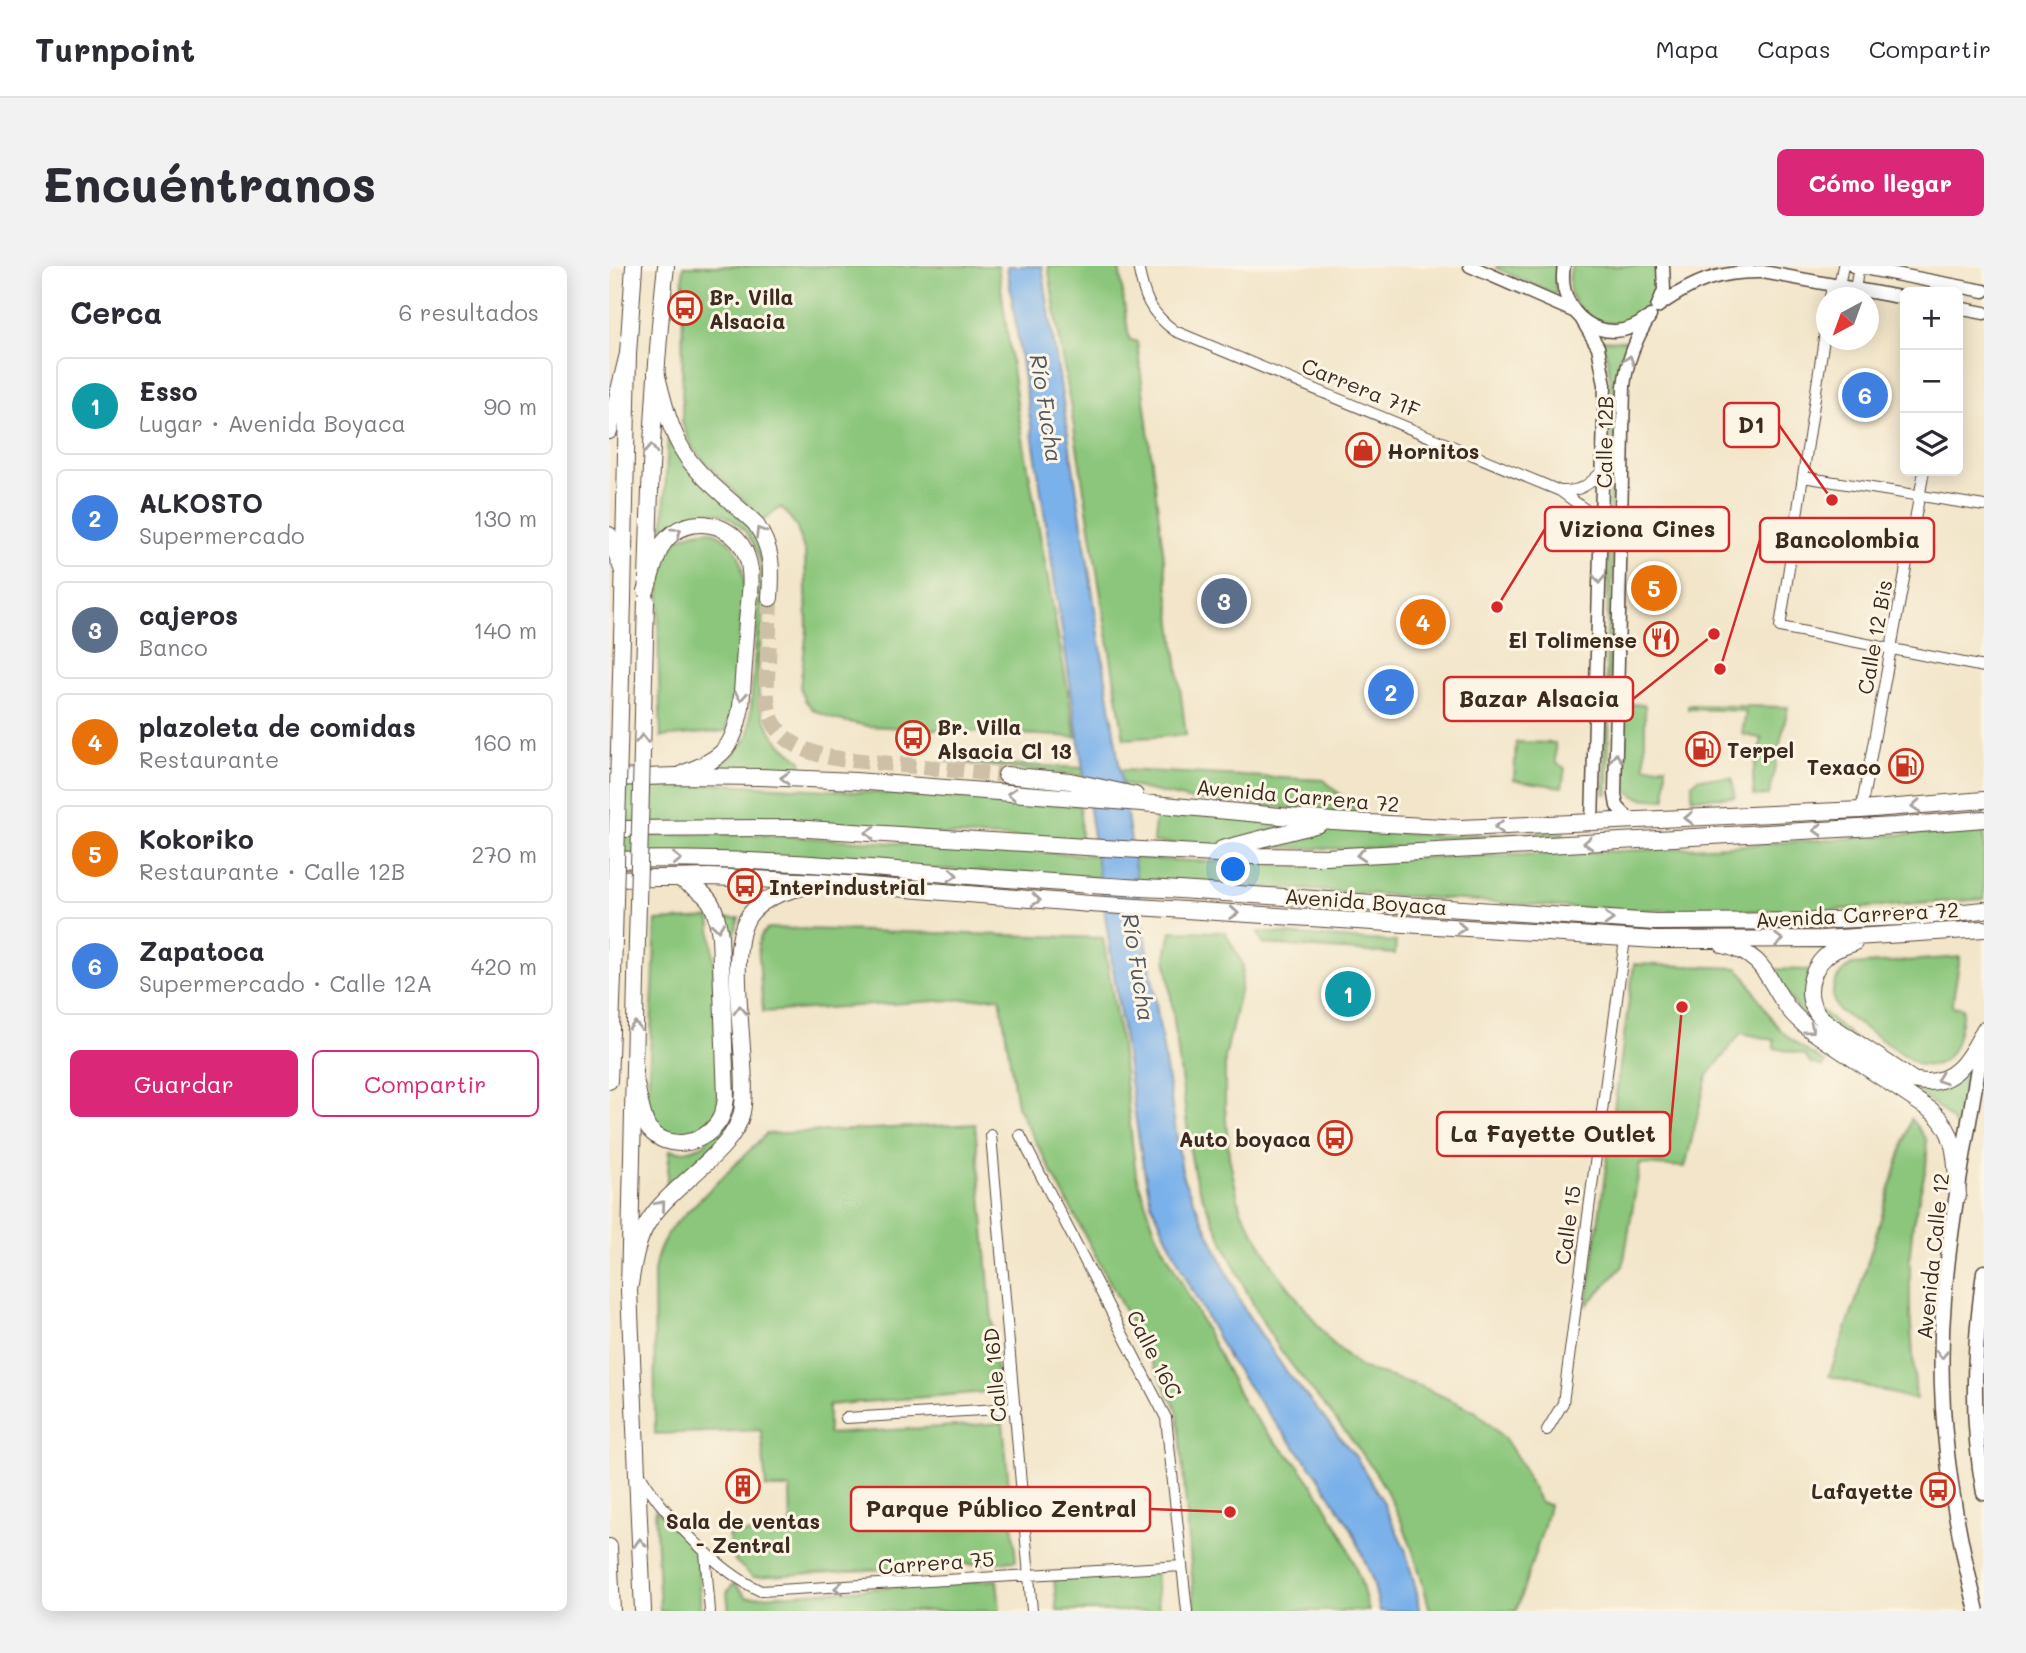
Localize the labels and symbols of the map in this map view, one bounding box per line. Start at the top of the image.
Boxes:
place label: Br. Villa Alsacia [709,283,793,334]
north arrow [1816,287,1879,350]
bus stop icon: Br. Villa Alsacia [666,289,704,327]
street label: Carrera 71F [1298,351,1424,423]
water label: Río Fucha [1024,352,1070,464]
one-way arrow [1621,354,1636,366]
pin: 6 [1842,369,1888,421]
street label: Calle 12B [1590,396,1618,488]
callout: D1 [1724,403,1779,447]
text: D1 [1738,409,1764,439]
shop icon: Hornitos [1344,431,1382,469]
place label: Hornitos [1387,437,1479,464]
one-way arrow [644,444,659,455]
callout: Viziona Cines [1545,507,1729,551]
text: Viziona Cines [1559,513,1715,543]
callout: Bancolombia [1760,518,1934,562]
text: Bancolombia [1774,524,1920,554]
one-way arrow [756,527,769,540]
one-way arrow [669,528,682,540]
pin: 5 [1631,562,1677,614]
one-way arrow [1592,574,1607,585]
pin: 3 [1201,575,1247,627]
street label: Calle 12 Bis [1851,578,1897,696]
pin: 4 [1400,596,1446,648]
restaurant icon: El Tolimense [1642,620,1680,658]
place label: El Tolimense [1508,626,1637,653]
pin: 2 [1368,666,1414,718]
callout: Bazar Alsacia [1444,677,1633,721]
text: Bazar Alsacia [1459,683,1619,713]
one-way arrow [734,691,749,702]
place label: Br. Villa Alsacia Cl 13 [937,713,1072,764]
bus stop icon: Br. Villa Alsacia Cl 13 [894,719,932,757]
fuel station icon: Terpel [1684,730,1722,768]
one-way arrow [635,733,650,744]
place label: Terpel [1727,736,1794,763]
fuel station icon: Texaco [1887,747,1925,785]
one-way arrow [1608,753,1624,763]
place label: Texaco [1807,753,1881,780]
one-way arrow [779,771,790,786]
street label: Avenida Carrera 72 [1195,773,1401,817]
one-way arrow [1006,787,1017,802]
one-way arrow [1910,798,1921,813]
one-way arrow [1683,810,1694,825]
one-way arrow [1493,820,1504,835]
one-way arrow [1812,823,1823,838]
one-way arrow [864,826,875,841]
one-way arrow [1582,835,1593,850]
one-way arrow [1355,848,1366,863]
one-way arrow [672,851,683,867]
your location [1216,852,1250,886]
bus stop icon: Interindustrial [726,867,764,905]
one-way arrow [948,867,959,882]
place label: Interindustrial [769,873,926,900]
street label: Avenida Boyaca [1284,882,1448,920]
one-way arrow [1031,892,1042,907]
street label: Avenida Carrera 72 [1755,895,1959,933]
one-way arrow [1229,905,1240,920]
water label: Río Fucha [1116,911,1162,1023]
one-way arrow [1604,912,1615,927]
one-way arrow [711,921,726,933]
one-way arrow [1456,921,1467,936]
one-way arrow [1774,932,1784,948]
pin: 1 [1325,968,1371,1020]
one-way arrow [733,1004,748,1015]
one-way arrow [628,1020,643,1031]
one-way arrow [1802,1021,1815,1034]
one-way arrow [1935,1071,1947,1085]
callout: La Fayette Outlet [1437,1112,1670,1156]
text: La Fayette Outlet [1450,1118,1656,1148]
bus stop icon: Auto boyaca [1316,1119,1354,1157]
place label: Auto boyaca [1179,1125,1311,1153]
street label: Avenida Calle 12 [1910,1171,1954,1341]
street label: Calle 15 [1548,1184,1586,1266]
one-way arrow [653,1200,665,1213]
street label: Calle 16C [1121,1305,1189,1403]
street label: Calle 16D [976,1327,1012,1423]
one-way arrow [1934,1349,1950,1360]
building icon: Sala de ventas - Zentral [724,1467,762,1505]
bus stop icon: Lafayette [1919,1471,1957,1509]
place label: Lafayette [1811,1477,1913,1505]
callout: Parque Público Zentral [851,1487,1150,1531]
text: Parque Público Zentral [865,1493,1137,1523]
place label: Sala de ventas - Zentral [666,1507,820,1558]
one-way arrow [632,1537,647,1548]
street label: Carrera 75 [877,1544,995,1580]
one-way arrow [833,1580,844,1595]

